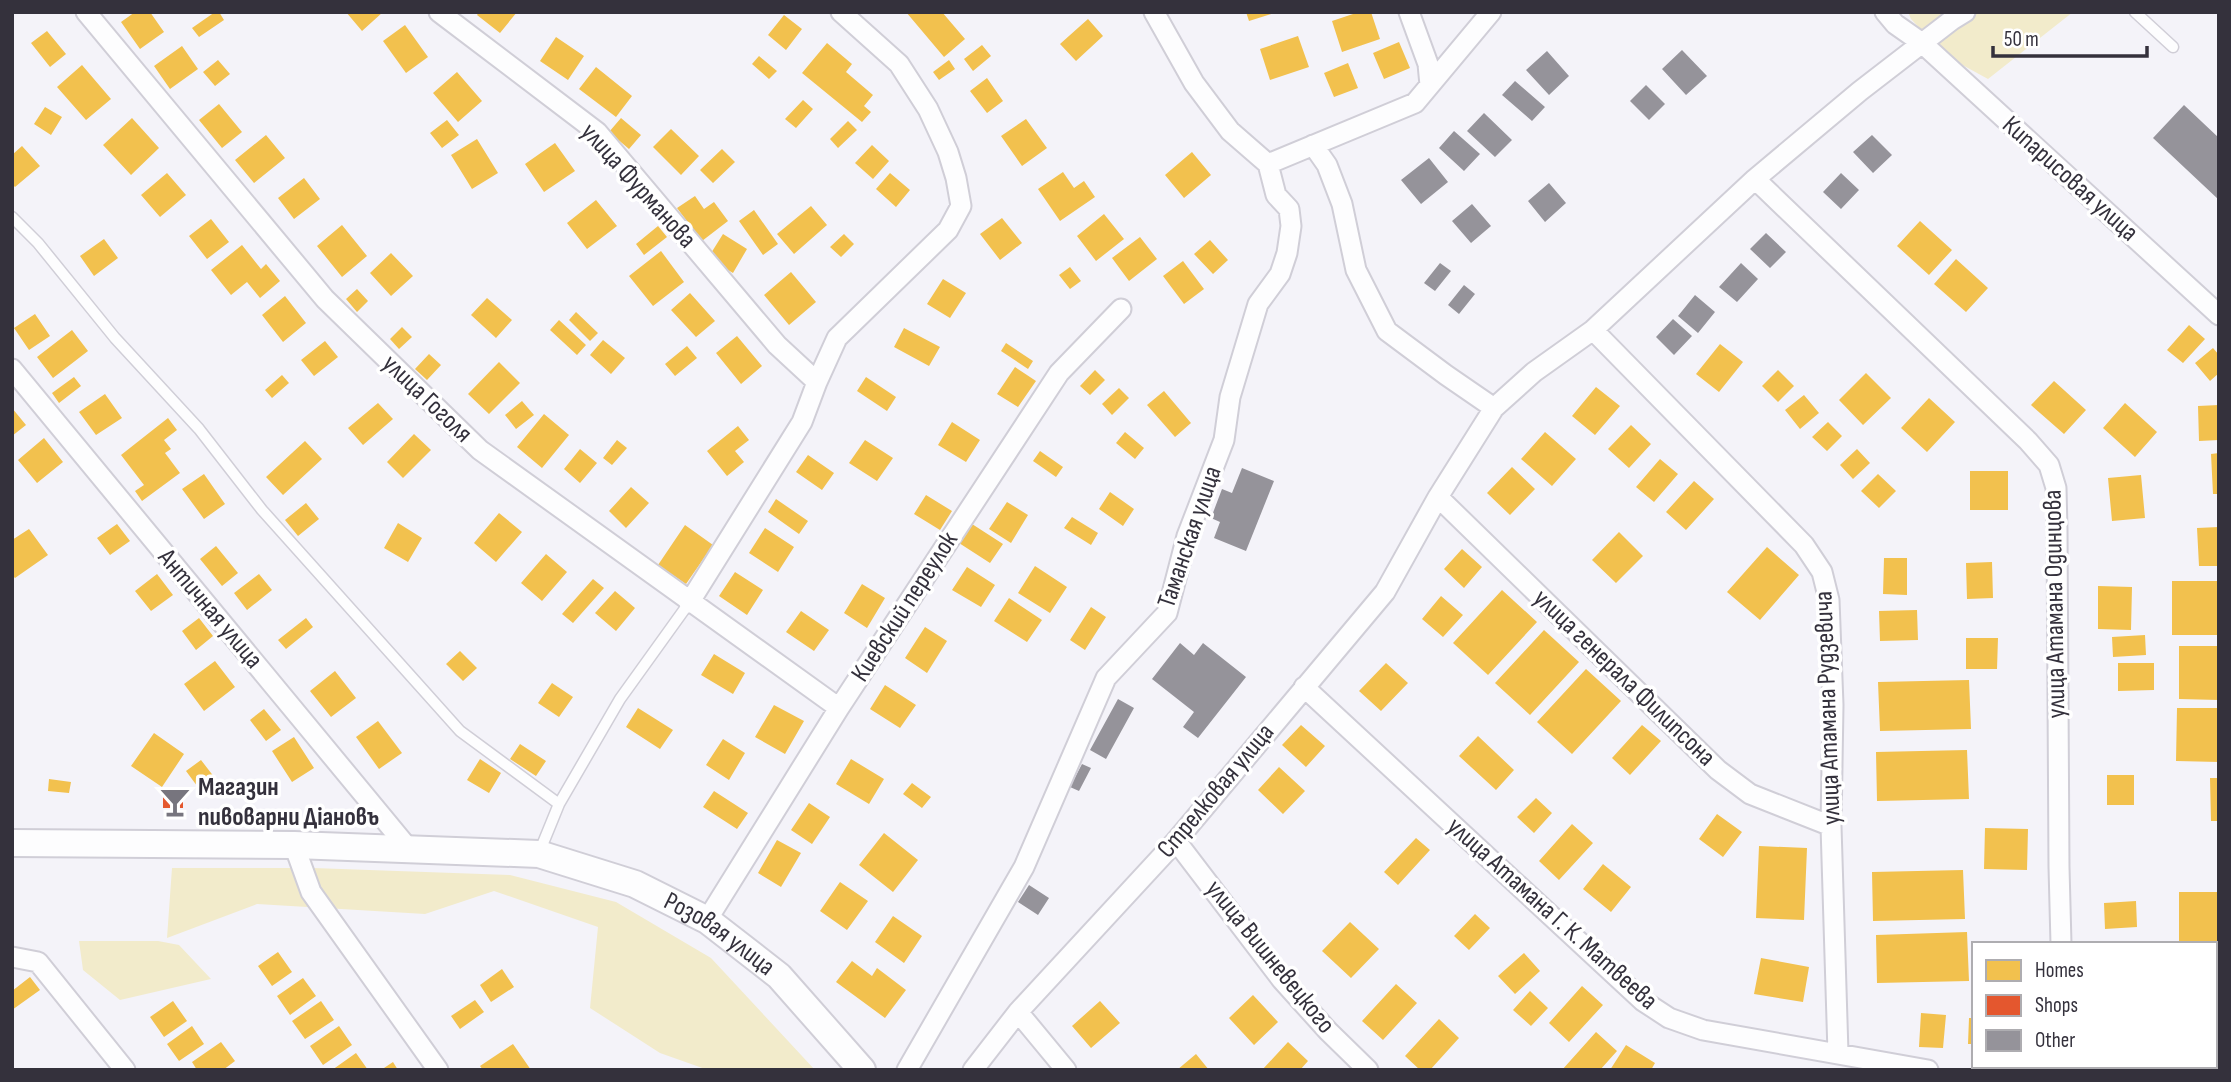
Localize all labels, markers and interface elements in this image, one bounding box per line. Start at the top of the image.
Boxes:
scale bar [1993,14,2147,58]
text: 50 m [2004,27,2039,52]
street label: Кипарисовая улица [1996,110,2144,248]
street label: улица Фурманова [574,117,702,255]
street label: улица Гоголя [376,349,478,449]
street label: Таманская улица [1151,462,1229,612]
street label: улица Атамана Одинцова [2038,489,2072,719]
street label: Киевский переулок [845,526,965,688]
street label: Античная улица [150,542,269,675]
street label: улица генерала Филипсона [1527,583,1721,773]
street label: улица Атамана Рудзевича [1808,590,1848,826]
street label: Стрелковая улица [1151,718,1281,864]
place label: Магазин пивоварни Дiановъ [198,772,379,833]
bar icon: Магазин пивоварни Дiановъ [158,785,192,819]
street label: улица Атамана Г. К. Матвеева [1440,811,1664,1017]
street label: улица Вишневецкого [1199,874,1341,1040]
street label: Розовая улица [659,885,781,982]
legend [1972,942,2217,1068]
text: Homes [2035,958,2084,983]
text: Shops [2035,993,2078,1018]
text: Other [2035,1028,2075,1053]

